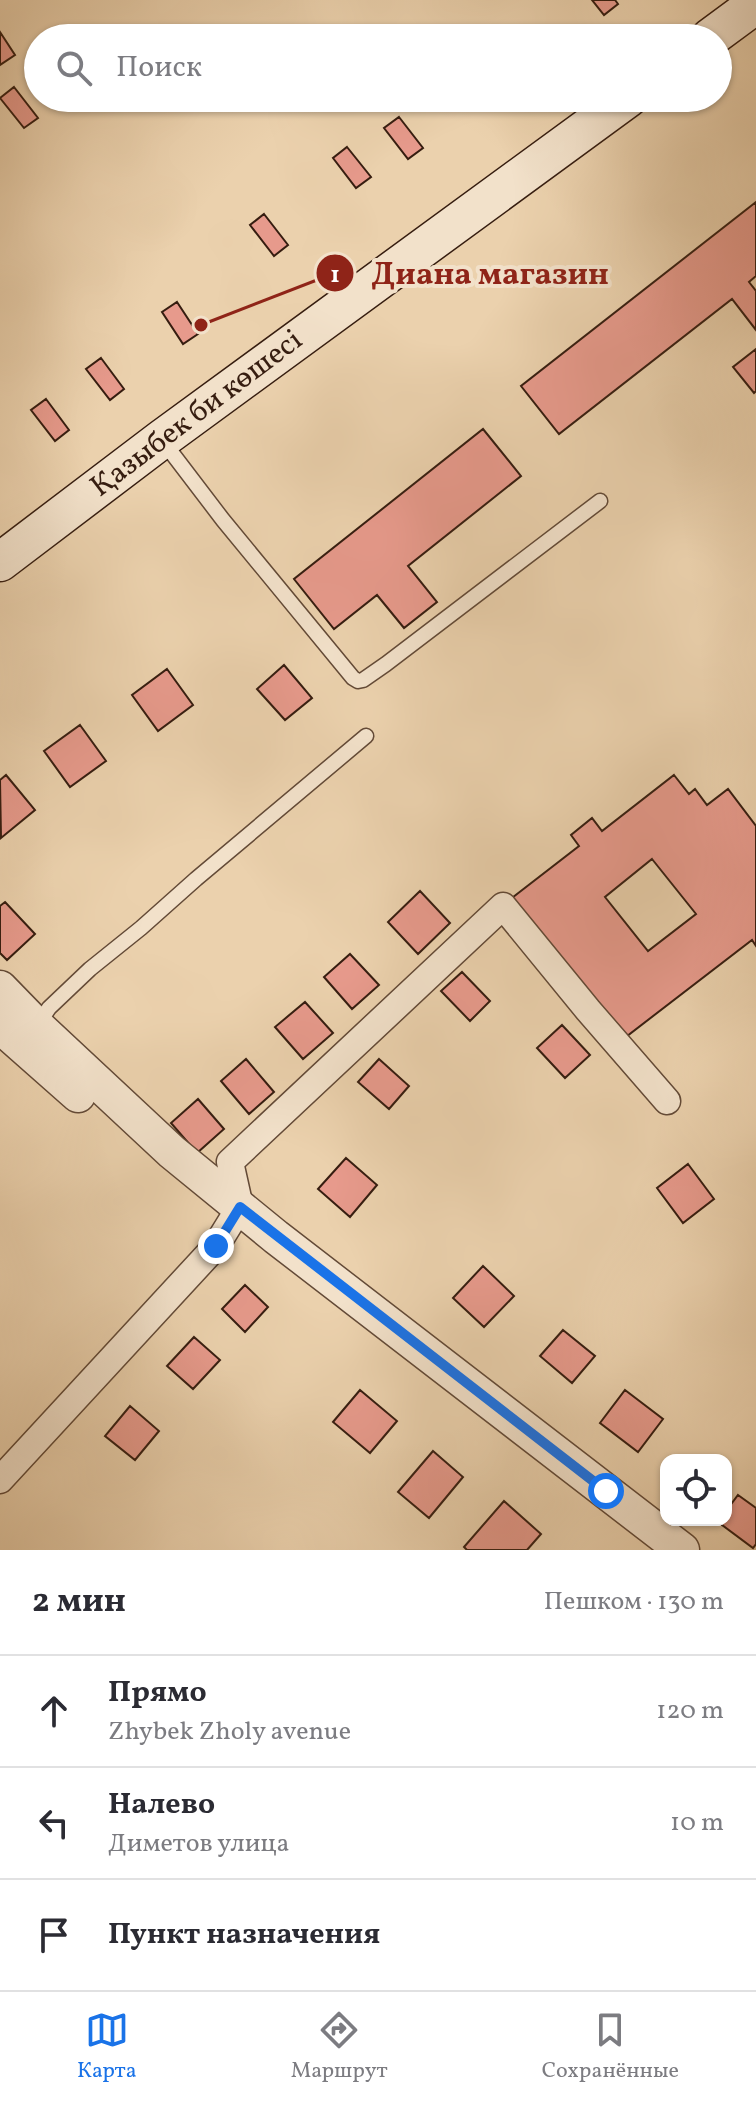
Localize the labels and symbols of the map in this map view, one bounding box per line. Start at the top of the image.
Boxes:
callout: Диана магазин [315,245,625,301]
text: Диана магазин [371,254,609,298]
text: 1 [330,259,340,293]
street label: Қазыбек би көшесі [82,320,312,508]
route end [198,1228,234,1264]
route start [588,1473,624,1509]

